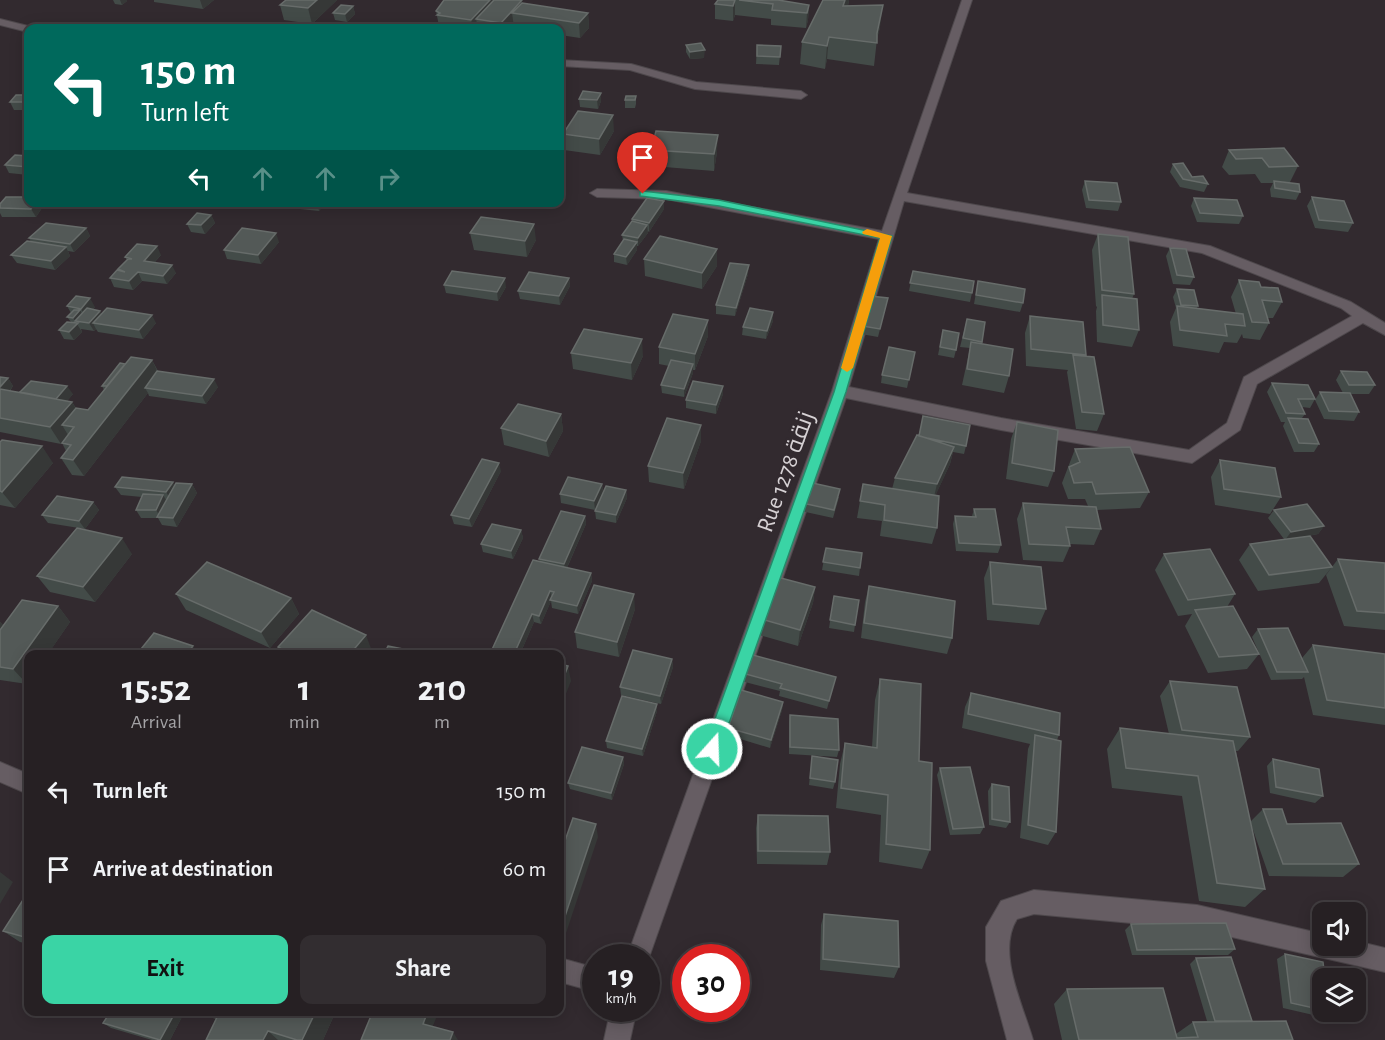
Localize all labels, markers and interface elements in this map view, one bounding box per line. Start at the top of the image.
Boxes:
icon: left [42,48,120,126]
text: 150 m [141,50,236,92]
text: Turn left [141,99,229,126]
pin [617,132,668,194]
icon: arrive [626,141,659,174]
icon: left [183,162,216,195]
icon: ahead [246,162,279,195]
icon: ahead [309,162,342,195]
icon: right [372,162,405,195]
street label: Rue 1278 زنقة [753,408,819,536]
text: 15:52 [122,671,191,707]
text: 1 [298,671,311,707]
text: 210 [418,671,466,707]
text: Arrival [131,712,182,732]
text: min [289,712,320,732]
text: m [434,712,450,732]
position arrow [680,717,744,781]
icon: left [42,775,75,808]
text: Turn left [93,780,167,802]
text: 150 m [496,780,546,802]
icon: arrive [42,853,75,886]
text: Arrive at destination [93,858,273,880]
text: 60 m [503,858,546,880]
map controls [1312,902,1366,1022]
button: sound [1312,902,1366,956]
button: Exit [42,935,288,1004]
button: Share [300,935,546,1004]
speed limit sign: 30 [672,944,750,1022]
text: 19 [608,961,634,991]
button: layers [1312,968,1366,1022]
text: km/h [606,991,636,1006]

